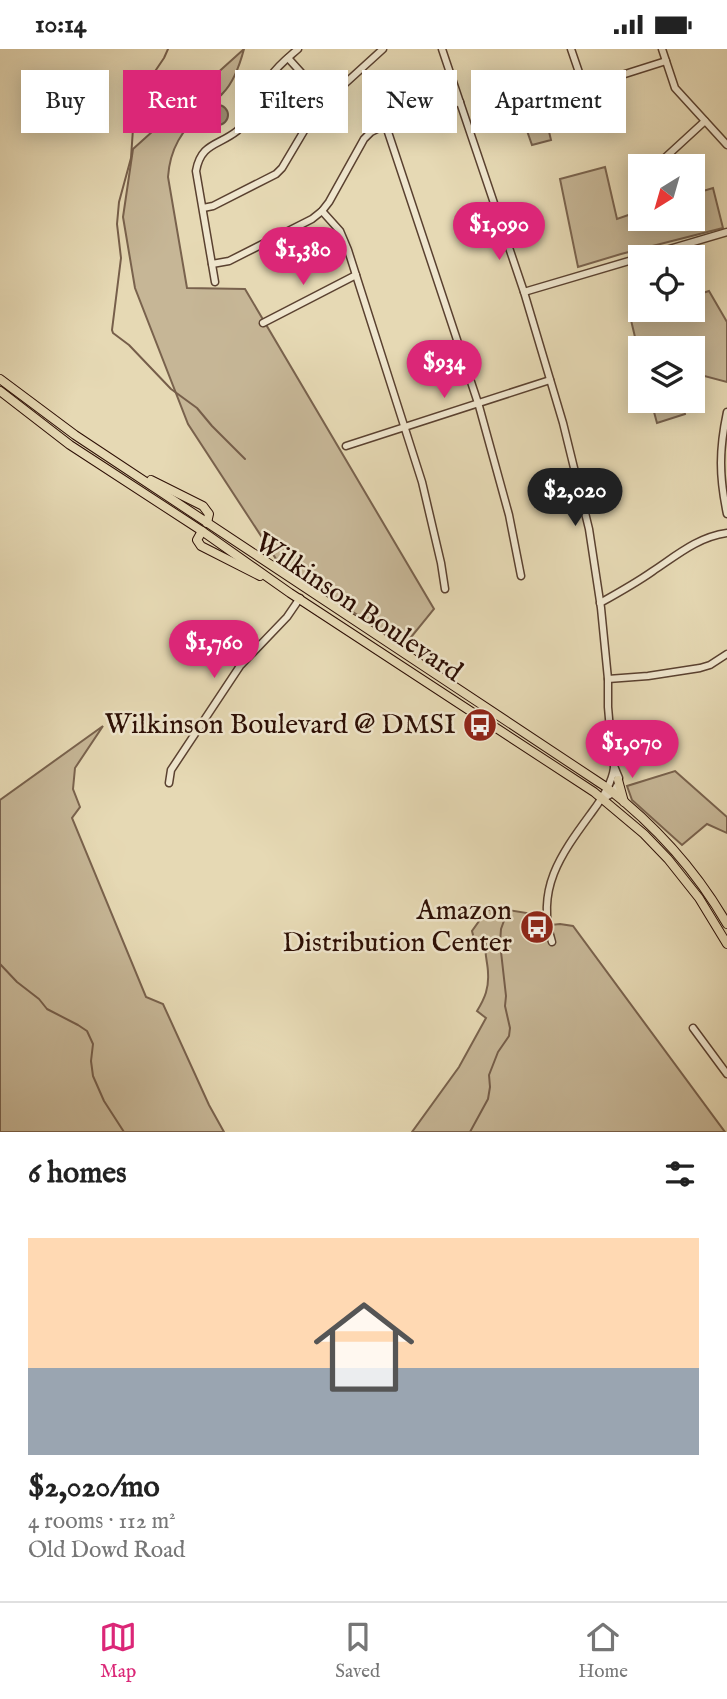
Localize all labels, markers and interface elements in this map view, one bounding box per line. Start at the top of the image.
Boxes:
text: 10:14 [35,8,87,41]
chip: Buy [21,70,109,133]
chip: Rent [123,70,221,133]
chip: Filters [235,70,348,133]
chip: New [362,70,457,133]
chip: Apartment [471,70,626,133]
north arrow [628,154,705,231]
map controls [628,154,705,413]
pin: $1,090 [442,203,556,262]
text: $1,090 [469,210,529,239]
pin: $1,380 [246,227,360,287]
text: $1,380 [275,235,331,264]
button: locate [628,245,705,322]
button: layers [628,336,705,413]
pin: $934 [403,341,485,400]
text: $934 [423,348,465,377]
pin: $2,020 [518,469,632,528]
text: $2,020 [543,476,607,505]
street label: Wilkinson Boulevard [247,525,469,691]
pin: $1,760 [157,621,271,680]
text: $1,760 [185,628,243,657]
bus stop icon: Wilkinson Boulevard @ DMSI [461,706,499,744]
place label: Wilkinson Boulevard @ DMSI [105,708,456,743]
pin: $1,070 [575,721,689,780]
text: $1,070 [602,728,662,757]
place label: Amazon Distribution Center [282,894,512,961]
bus stop icon: Amazon Distribution Center [518,908,556,946]
text: 6 homes [28,1155,127,1193]
icon: filters [661,1155,699,1193]
icon: home [301,1284,427,1410]
text: $2,020/mo [28,1469,160,1507]
text: 4 rooms · 112 m² [28,1507,176,1536]
text: Old Dowd Road [28,1536,185,1565]
tab: Map [99,1618,137,1684]
tab: Saved [335,1618,380,1684]
tab: Home [578,1618,628,1684]

